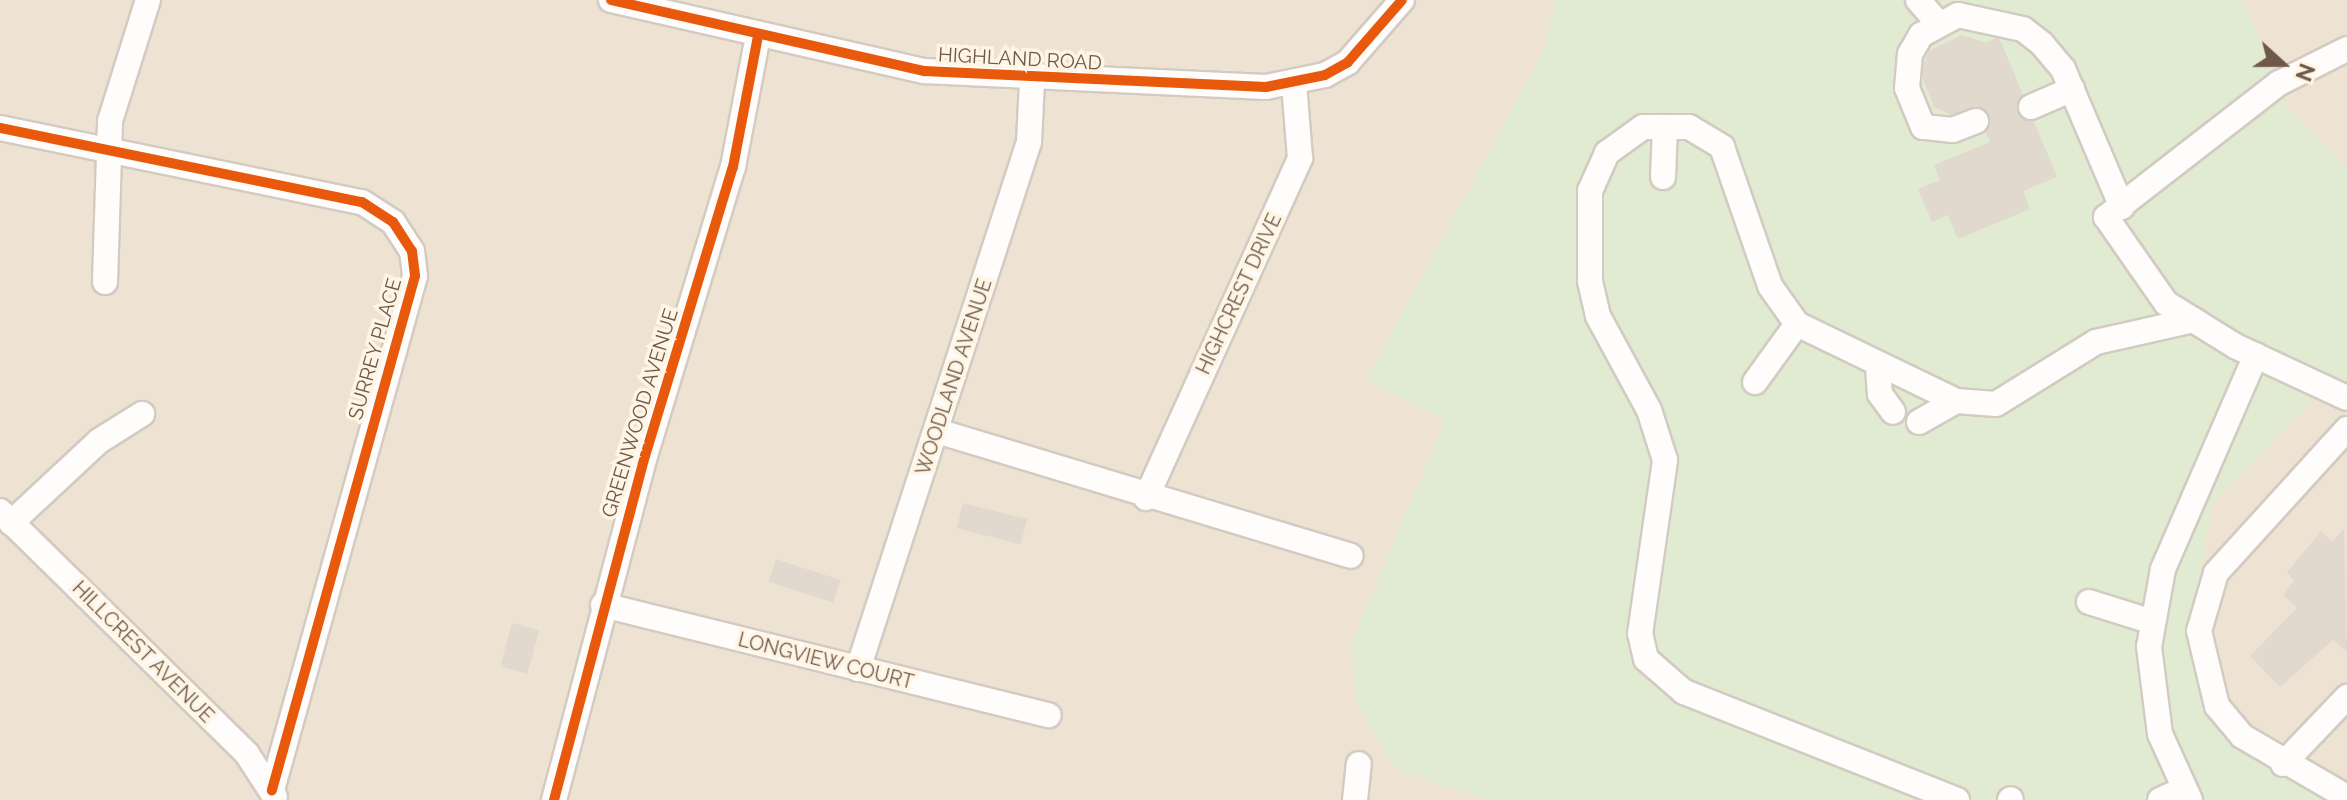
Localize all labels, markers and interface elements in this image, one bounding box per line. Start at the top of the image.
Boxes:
north arrow [2243,24,2323,104]
street label: HIGHLAND ROAD [937,43,1103,75]
text: N [2290,60,2321,85]
street label: HIGHCREST DRIVE [1191,210,1287,378]
street label: SURREY PLACE [343,275,407,423]
street label: WOODLAND AVENUE [911,276,997,478]
street label: GREENWOOD AVENUE [597,305,683,521]
street label: HILLCREST AVENUE [67,576,219,728]
street label: LONGVIEW COURT [735,627,917,695]

